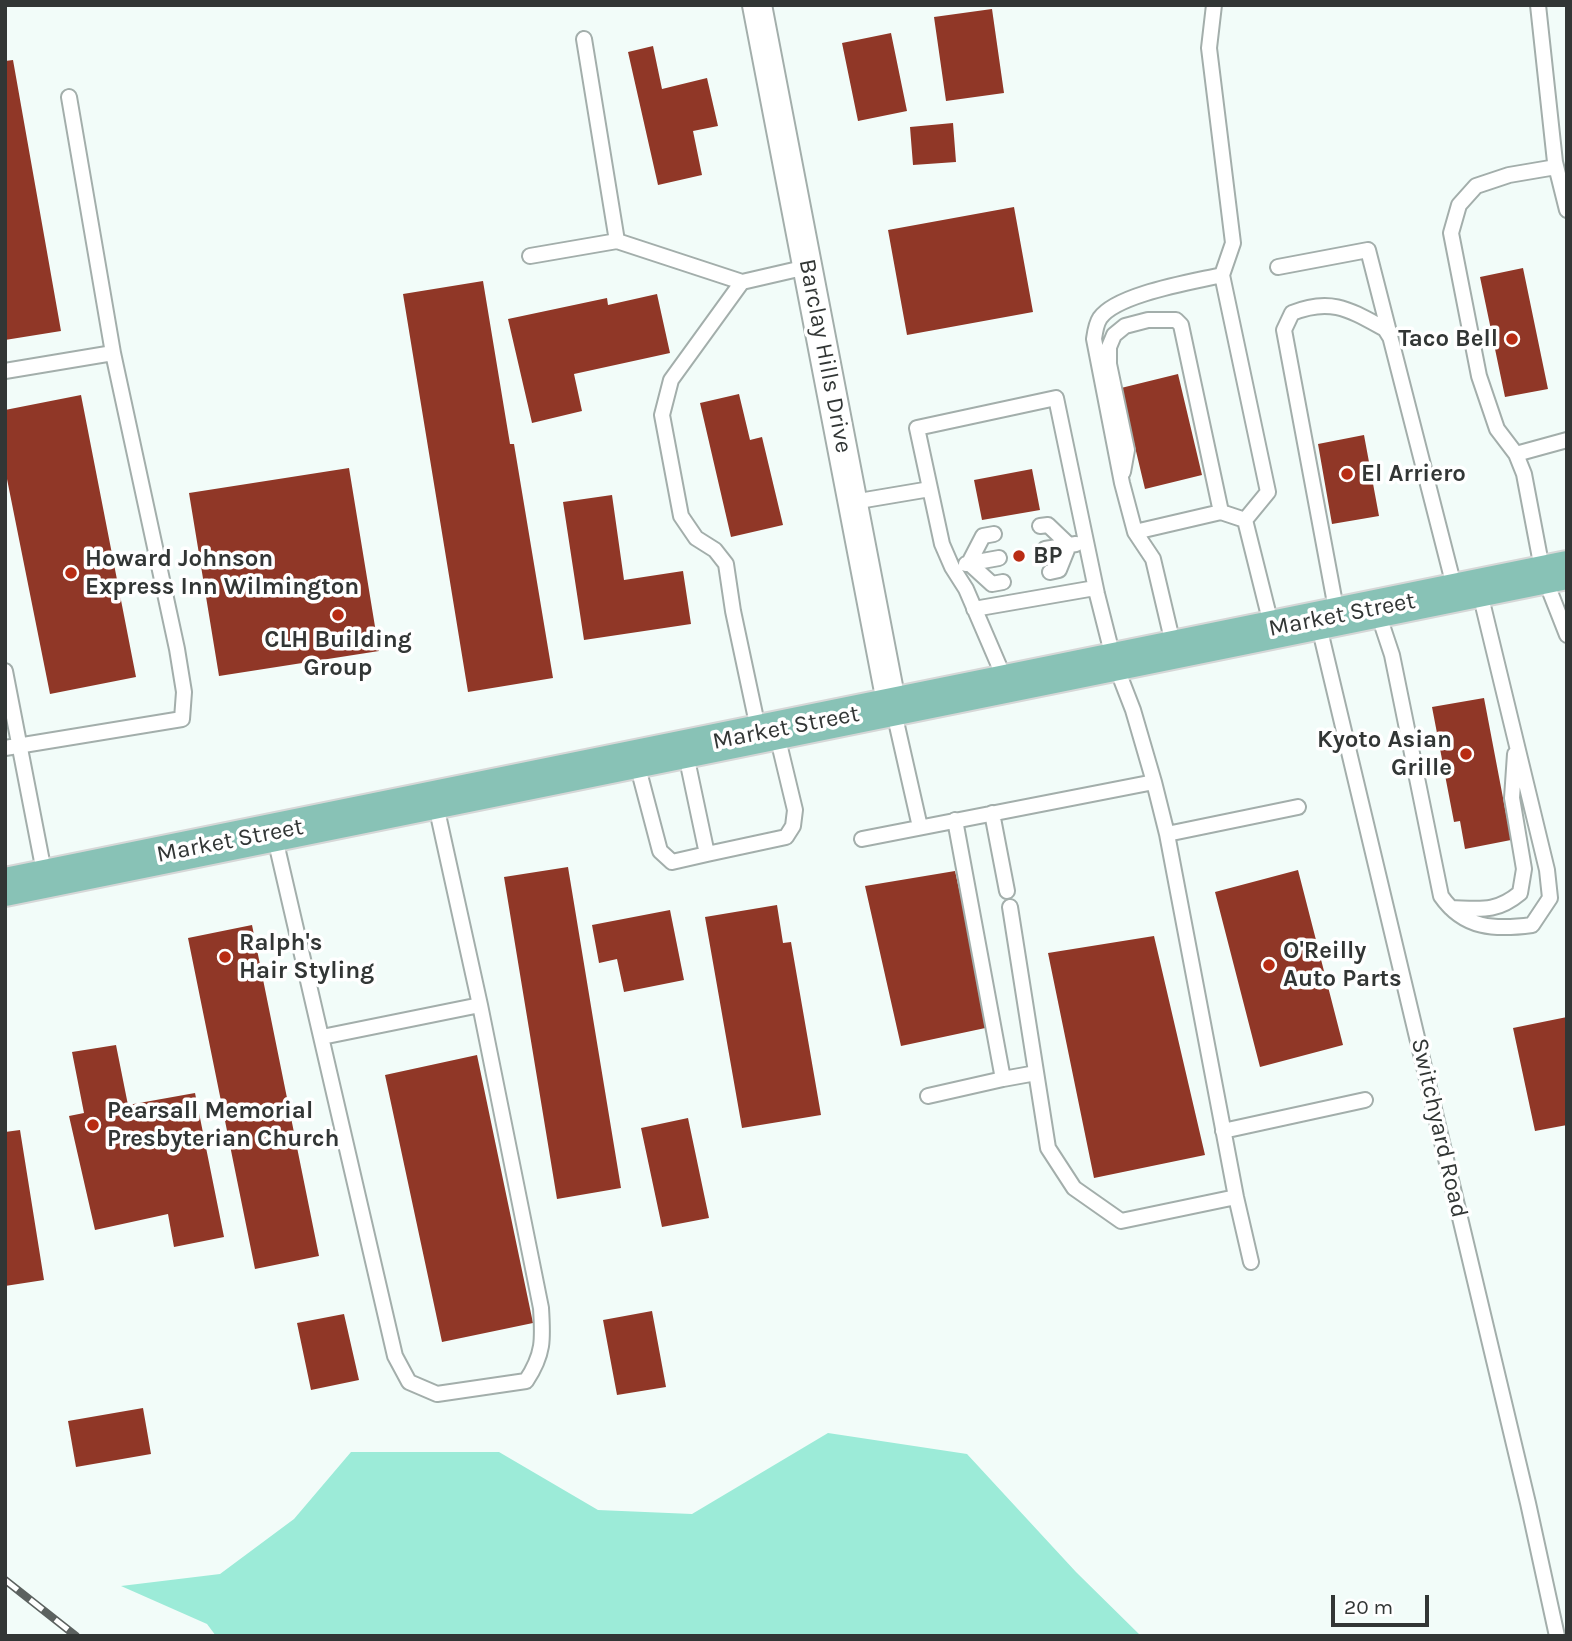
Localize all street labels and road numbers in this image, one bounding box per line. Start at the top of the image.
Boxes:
street label: Barclay Hills Drive [792,257,858,455]
street label: Market Street [1266,587,1418,643]
street label: Market Street [710,700,862,756]
street label: Market Street [154,813,306,869]
street label: Switchyard Road [1404,1036,1474,1220]

